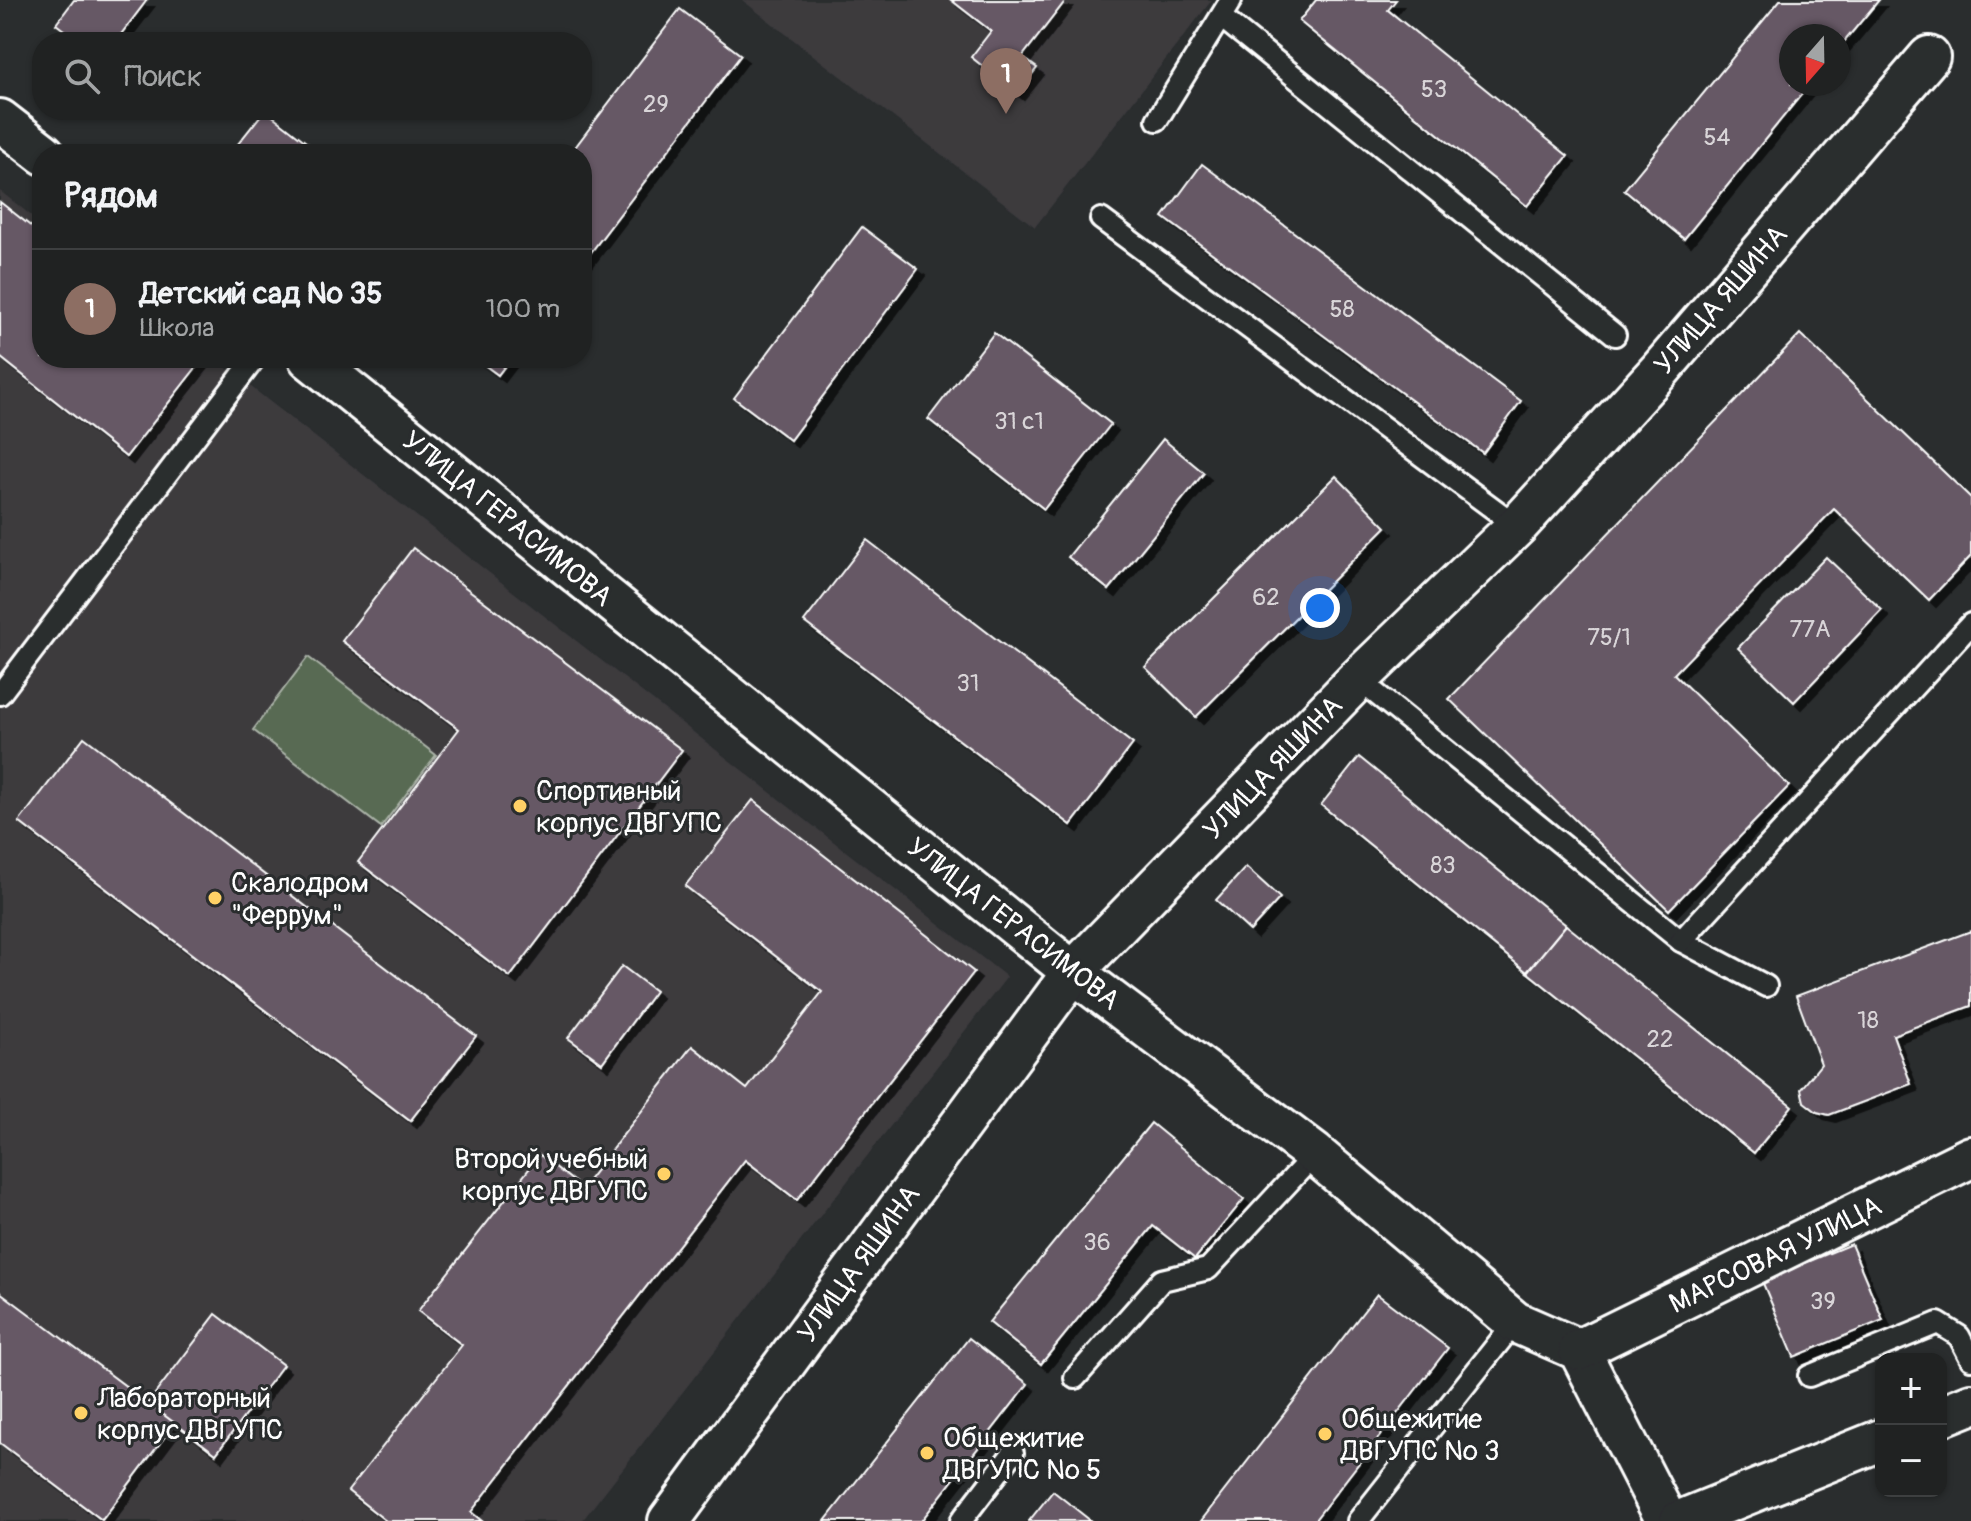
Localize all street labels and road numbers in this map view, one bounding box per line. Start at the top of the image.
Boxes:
street label: УЛИЦА ЯШИНА [1647,218,1795,382]
street label: УЛИЦА ГЕРАСИМОВА [395,424,619,615]
street label: УЛИЦА ЯШИНА [1196,689,1350,847]
street label: УЛИЦА ГЕРАСИМОВА [900,830,1127,1018]
street label: УЛИЦА ЯШИНА [790,1178,928,1350]
street label: МАРСОВАЯ УЛИЦА [1664,1189,1888,1322]

